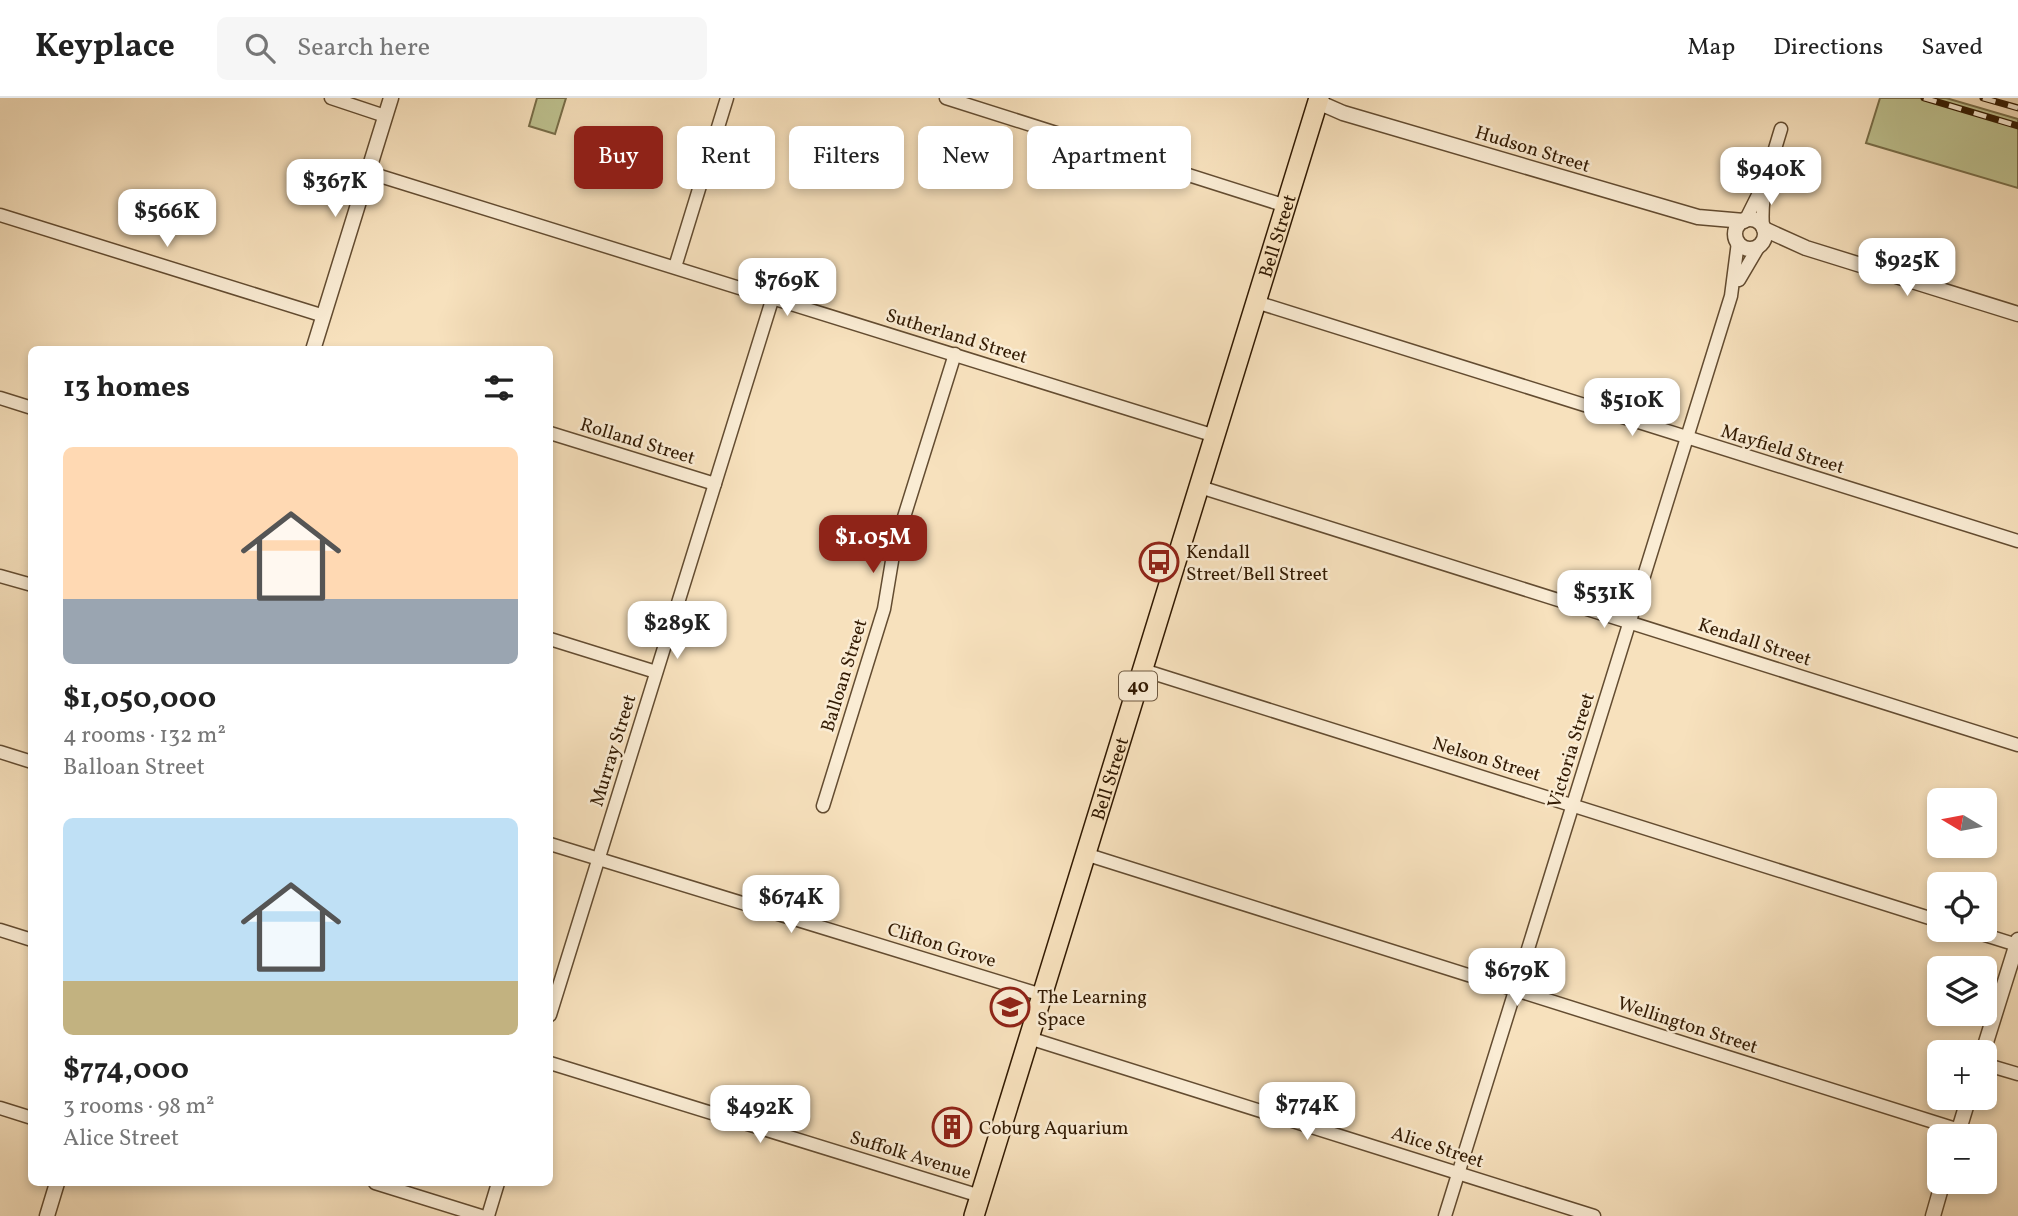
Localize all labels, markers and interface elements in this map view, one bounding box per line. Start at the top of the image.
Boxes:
search box [217,17,707,80]
text: Keyplace [35,25,175,71]
icon: search [241,29,279,67]
text: Search here [297,30,430,66]
text: Map [1687,31,1735,65]
text: Directions [1773,31,1883,65]
text: Saved [1921,31,1983,65]
street label: Hudson Street [1472,120,1593,180]
chip: Buy [574,126,663,189]
chip: Rent [677,126,775,189]
chip: Filters [789,126,904,189]
chip: New [918,126,1013,189]
chip: Apartment [1027,126,1191,189]
pin: $940K [1722,148,1820,207]
text: $940K [1736,154,1806,186]
pin: $367K [286,159,384,219]
text: $367K [303,166,367,198]
pin: $566K [118,190,216,249]
street label: Bell Street [1253,191,1304,281]
text: $566K [134,196,200,228]
pin: $925K [1858,238,1956,298]
text: $925K [1874,245,1940,277]
pin: $769K [738,258,836,318]
text: $769K [754,265,820,297]
street label: Sutherland Street [882,303,1031,371]
text: 13 homes [63,367,190,409]
icon: filters [480,369,518,407]
pin: $510K [1583,378,1681,438]
text: $510K [1600,385,1664,417]
street label: Rolland Street [577,412,698,472]
street label: Mayfield Street [1718,419,1848,481]
icon: home [228,493,354,619]
pin: $1.05M [816,516,930,575]
text: $1.05M [835,522,911,554]
place label: Kendall Street/Bell Street [1186,540,1329,588]
bus stop icon: Kendall Street/Bell Street [1138,541,1180,583]
pin: $531K [1555,570,1653,630]
text: $531K [1573,577,1635,609]
pin: $289K [628,602,726,661]
text: $289K [644,608,710,640]
street label: Kendall Street [1694,612,1815,674]
street label: Balloan Street [815,615,875,735]
road number: 40 [1119,672,1157,700]
text: $1,050,000 [63,678,216,720]
street label: Victoria Street [1542,689,1602,812]
street label: Murray Street [585,691,643,810]
text: 4 rooms · 132 m² [63,720,226,752]
street label: Nelson Street [1429,731,1544,789]
street label: Bell Street [1086,734,1136,824]
text: Balloan Street [63,752,205,784]
north arrow [1927,788,1997,858]
map controls [1927,788,1997,1194]
icon: home [228,864,354,990]
button: locate [1927,872,1997,942]
pin: $674K [742,876,840,935]
text: $674K [758,882,824,914]
street label: Clifton Grove [884,917,999,975]
pin: $679K [1468,948,1566,1008]
text: $679K [1484,955,1550,987]
button: layers [1927,956,1997,1026]
place label: The Learning Space [1037,985,1147,1033]
school or university icon: The Learning Space [989,986,1031,1028]
street label: Wellington Street [1614,991,1761,1061]
button: + [1927,1040,1997,1110]
text: $774,000 [63,1049,189,1091]
pin: $774K [1258,1082,1356,1142]
pin: $492K [711,1086,809,1145]
text: $774K [1275,1089,1339,1121]
text: 3 rooms · 98 m² [63,1091,215,1123]
text: $492K [726,1092,794,1124]
building icon: Coburg Aquarium [931,1106,973,1148]
place label: Coburg Aquarium [979,1116,1129,1142]
street label: Alice Street [1388,1121,1487,1175]
text: Alice Street [63,1123,179,1155]
button: − [1927,1124,1997,1194]
street label: Suffolk Avenue [846,1125,974,1187]

